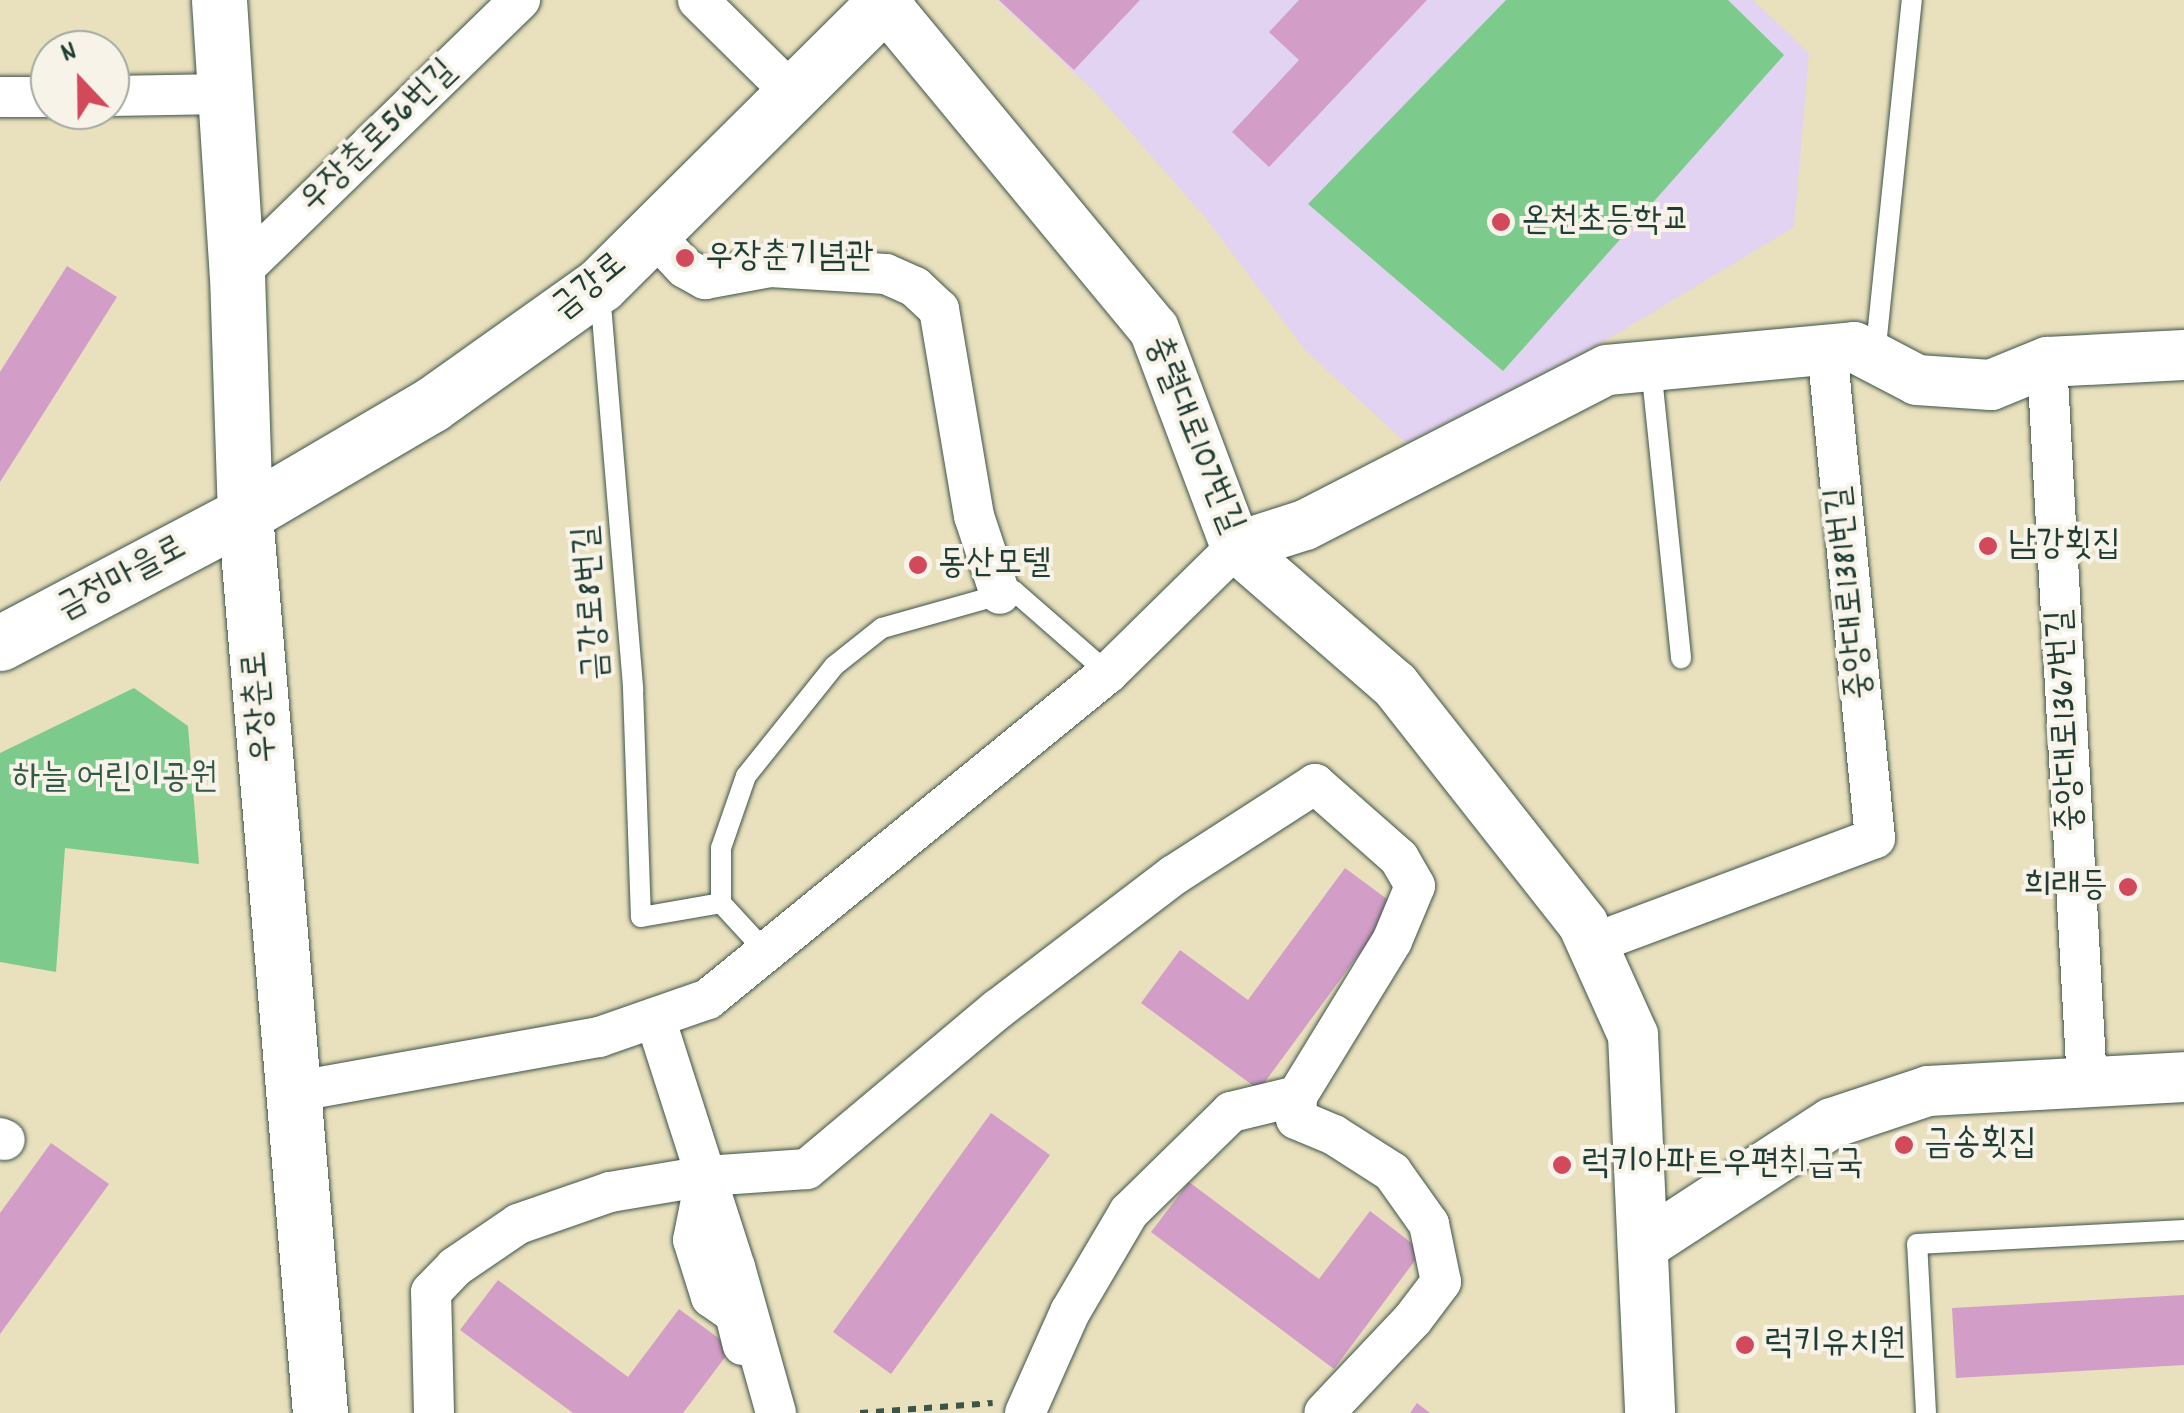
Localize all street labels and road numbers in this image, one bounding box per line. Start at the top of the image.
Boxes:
street label: 우장춘로56번길 [292,52,466,222]
street label: 금강로 [544,244,636,330]
street label: 충렬대로107번길 [1134,330,1252,540]
street label: 중앙대로1381번길 [1819,484,1883,702]
street label: 금강로8번길 [567,524,619,682]
street label: 금정마을로 [50,527,194,631]
street label: 중앙대로1367번길 [2040,609,2094,833]
street label: 우장춘로 [235,649,287,765]

